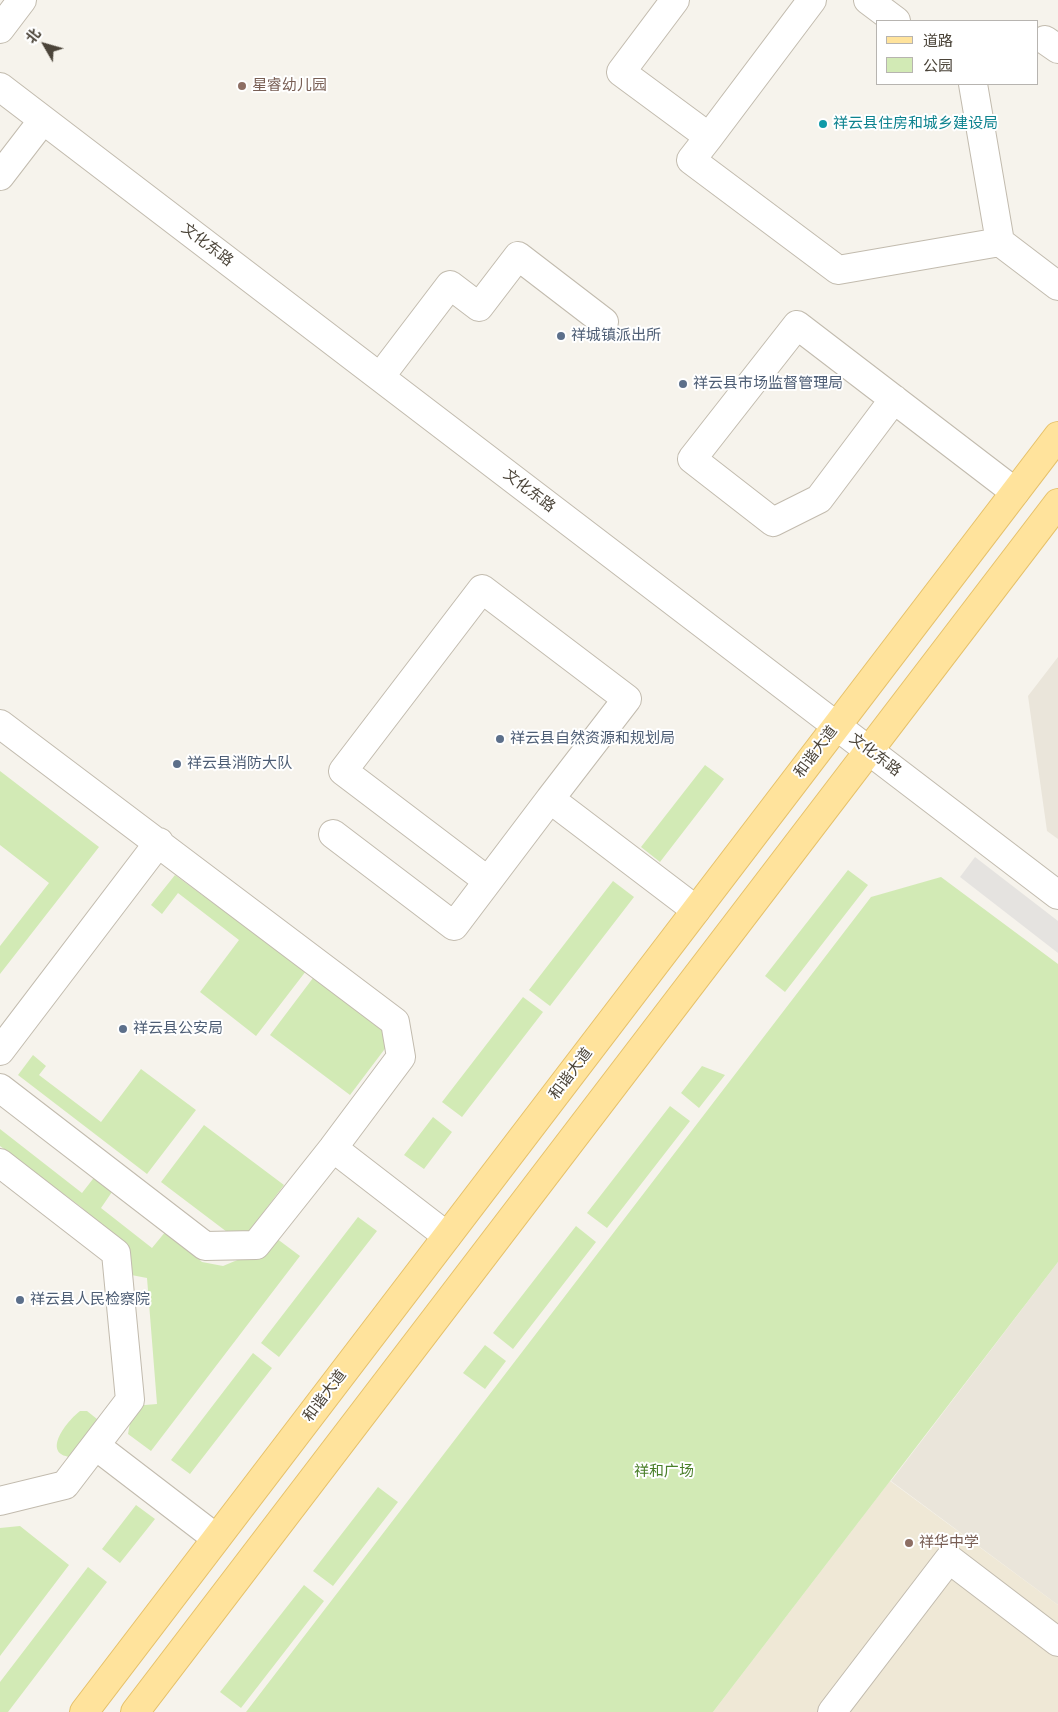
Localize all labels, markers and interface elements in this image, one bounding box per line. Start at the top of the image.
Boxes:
north arrow [20,20,70,70]
legend [876,20,1038,85]
text: 北 [21,24,45,47]
text: 道路 [923,30,953,51]
text: 公园 [923,55,953,76]
place label: 星睿幼儿园 [252,77,327,95]
marker: 星睿幼儿园 [236,80,248,92]
place label: 祥云县住房和城乡建设局 [833,115,998,133]
marker: 祥云县住房和城乡建设局 [817,118,829,130]
street label: 文化东路 [178,220,236,270]
place label: 祥城镇派出所 [571,327,661,345]
marker: 祥城镇派出所 [555,330,567,342]
place label: 祥云县市场监督管理局 [693,375,843,393]
marker: 祥云县市场监督管理局 [677,378,689,390]
street label: 文化东路 [500,466,558,516]
street label: 和谐大道 [791,723,841,781]
place label: 祥云县自然资源和规划局 [510,730,675,748]
street label: 文化东路 [846,730,904,780]
marker: 祥云县自然资源和规划局 [494,733,506,745]
place label: 祥云县消防大队 [187,755,292,773]
marker: 祥云县消防大队 [171,758,183,770]
place label: 祥云县公安局 [133,1020,223,1038]
marker: 祥云县公安局 [117,1023,129,1035]
street label: 和谐大道 [546,1045,596,1103]
place label: 祥云县人民检察院 [30,1291,150,1309]
marker: 祥云县人民检察院 [14,1294,26,1306]
street label: 和谐大道 [300,1367,350,1425]
park label: 祥和广场 [634,1463,694,1481]
place label: 祥华中学 [919,1534,979,1552]
marker: 祥华中学 [903,1537,915,1549]

